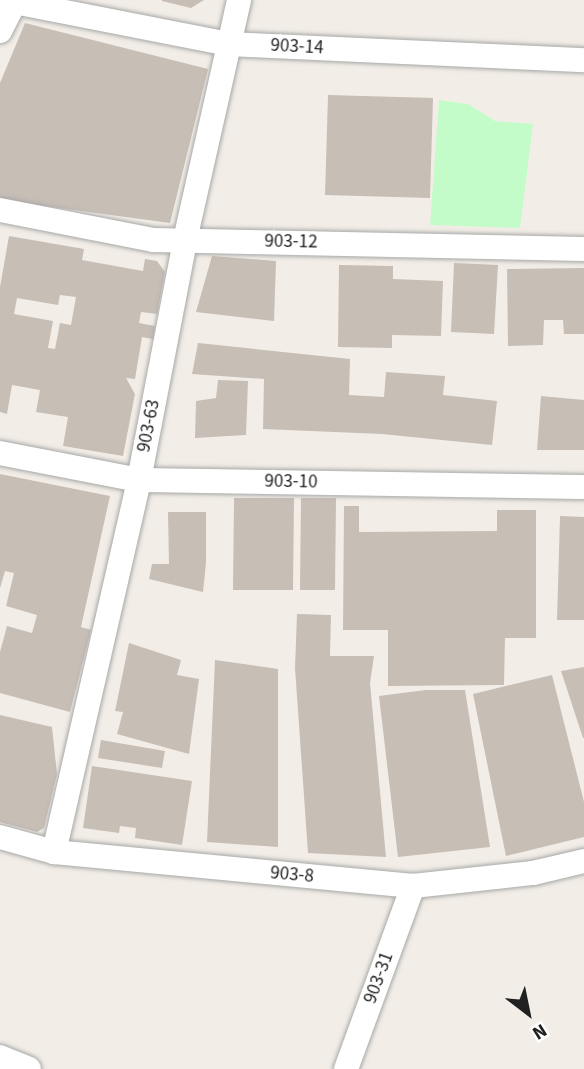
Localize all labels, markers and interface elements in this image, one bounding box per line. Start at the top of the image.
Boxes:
street label: 903-14 [270,34,324,60]
street label: 903-12 [264,230,318,254]
street label: 903-63 [133,398,165,454]
street label: 903-10 [264,470,318,494]
street label: 903-8 [269,862,315,888]
street label: 903-31 [359,949,399,1007]
north arrow [493,978,563,1048]
text: N [527,1016,552,1046]

